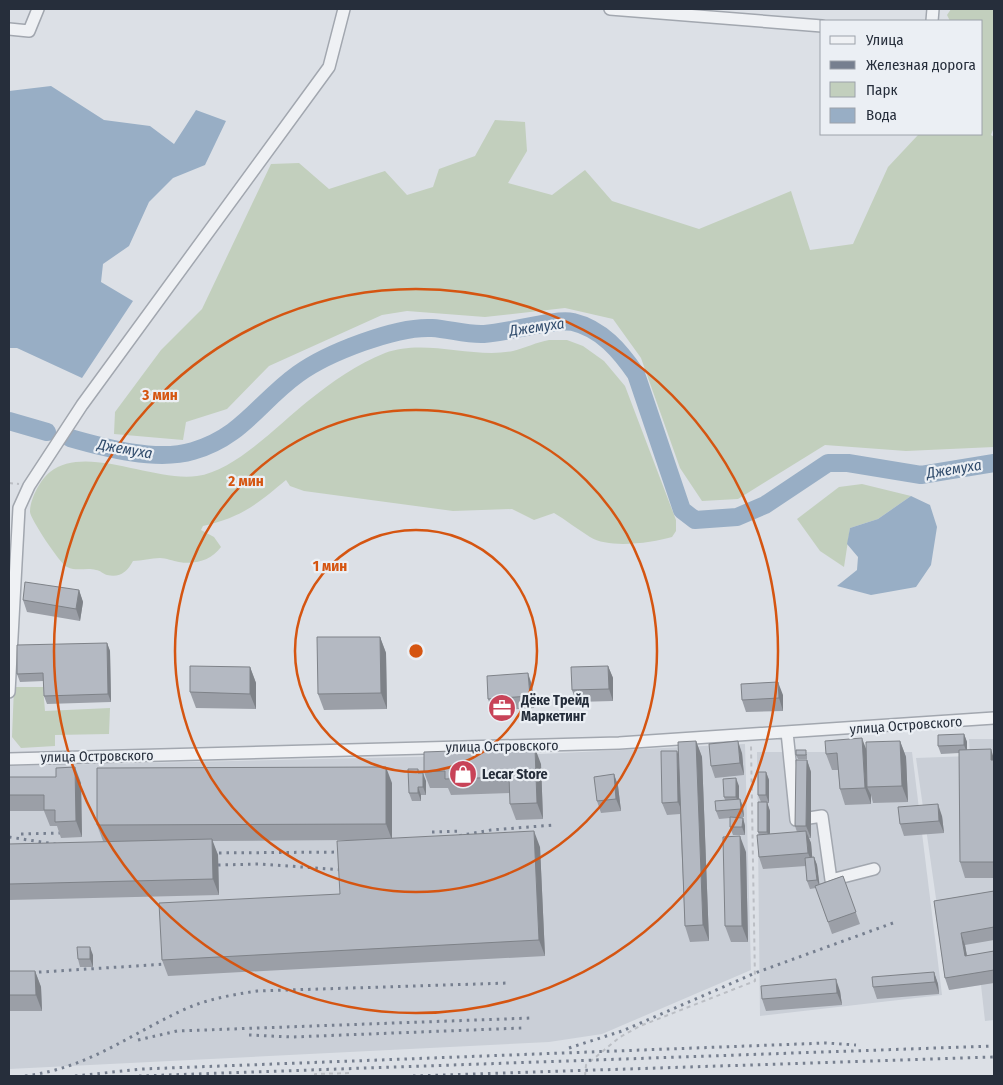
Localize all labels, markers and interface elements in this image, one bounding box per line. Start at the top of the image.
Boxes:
legend [820,20,983,135]
text: Улица [865,31,904,49]
text: Железная дорога [866,56,976,74]
text: Парк [866,81,897,99]
text: Вода [866,106,897,124]
water label: Джемуха [506,314,566,340]
text: 3 мин [141,386,178,404]
water label: Джемуха [94,435,154,463]
water label: Джемуха [923,456,983,483]
text: 2 мин [227,472,264,490]
text: 1 мин [313,557,347,575]
centre of rings [407,642,425,660]
place label: Дёке Трейд Маркетинг [520,692,589,725]
office icon: Дёке Трейд Маркетинг [487,693,517,723]
street label: улица Островского [849,713,963,738]
street label: улица Островского [445,737,559,756]
street label: улица Островского [40,747,154,766]
shop icon: Lecar Store [448,759,478,789]
place label: Lecar Store [482,766,548,783]

